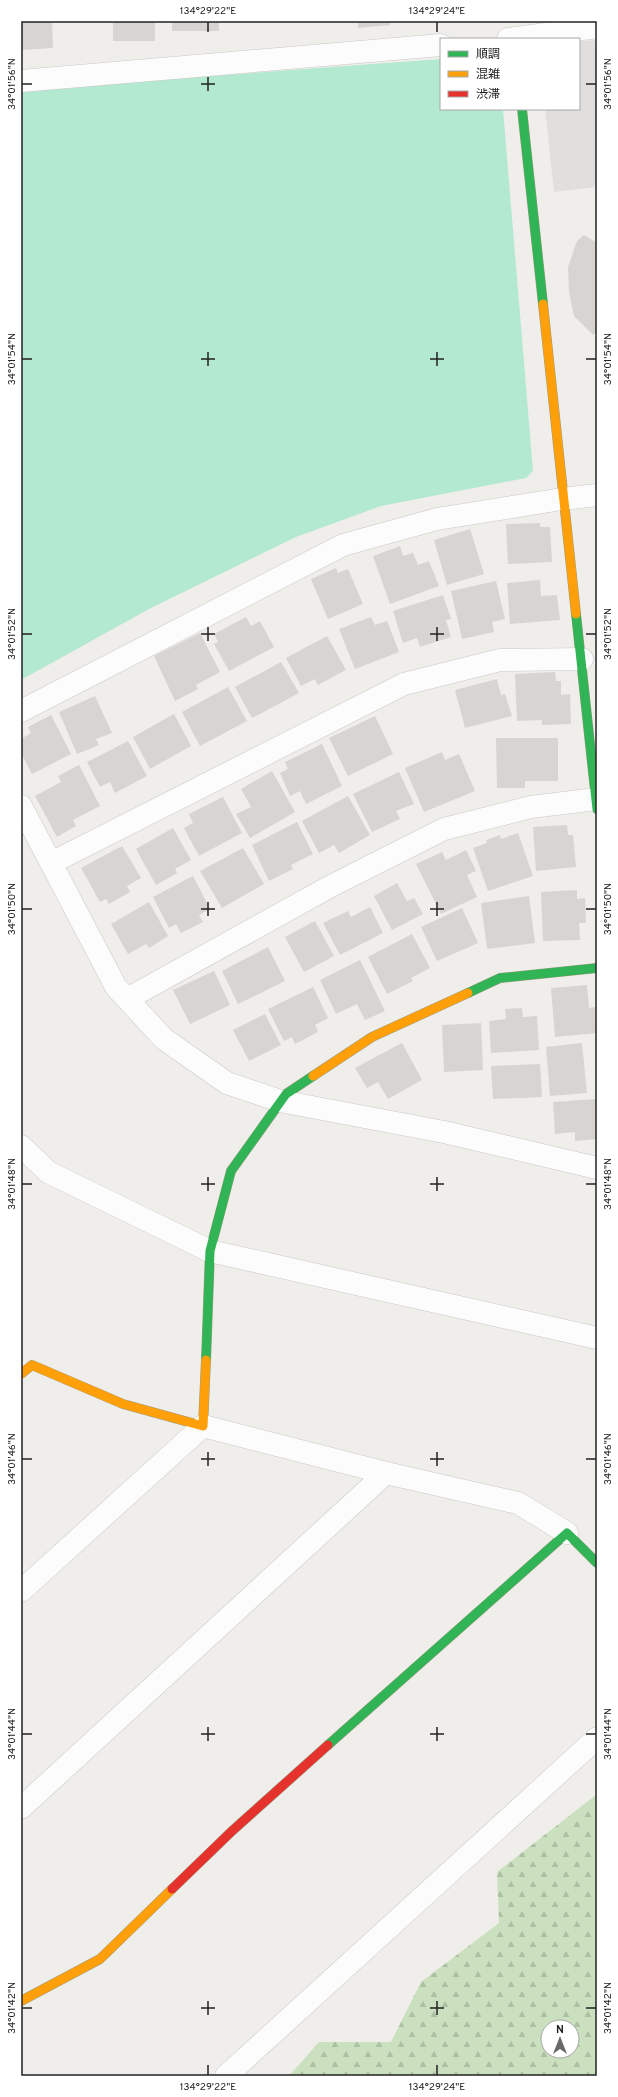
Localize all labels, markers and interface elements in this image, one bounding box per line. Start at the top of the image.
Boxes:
text: 134°29'22"E [180,5,236,18]
text: 134°29'24"E [409,5,465,18]
legend [440,38,580,110]
text: 順調 [476,47,500,63]
text: 34°01'56"N [6,58,19,110]
text: 34°01'56"N [602,58,615,110]
text: 混雑 [476,67,500,83]
text: 渋滞 [476,87,500,103]
text: 34°01'54"N [6,333,19,385]
text: 34°01'54"N [602,333,615,385]
text: 34°01'52"N [6,608,19,660]
text: 34°01'52"N [602,608,615,660]
text: 34°01'50"N [6,883,19,935]
text: 34°01'50"N [602,883,615,935]
text: 34°01'48"N [6,1158,19,1210]
text: 34°01'48"N [602,1158,615,1210]
text: 34°01'46"N [6,1433,19,1485]
text: 34°01'46"N [602,1433,615,1485]
text: 34°01'44"N [6,1708,19,1760]
text: 34°01'44"N [602,1708,615,1760]
text: 34°01'42"N [6,1982,19,2034]
text: 34°01'42"N [602,1982,615,2034]
north arrow [540,2019,580,2059]
text: N [556,2023,564,2037]
text: 134°29'22"E [180,2081,236,2094]
text: 134°29'24"E [409,2081,465,2094]

